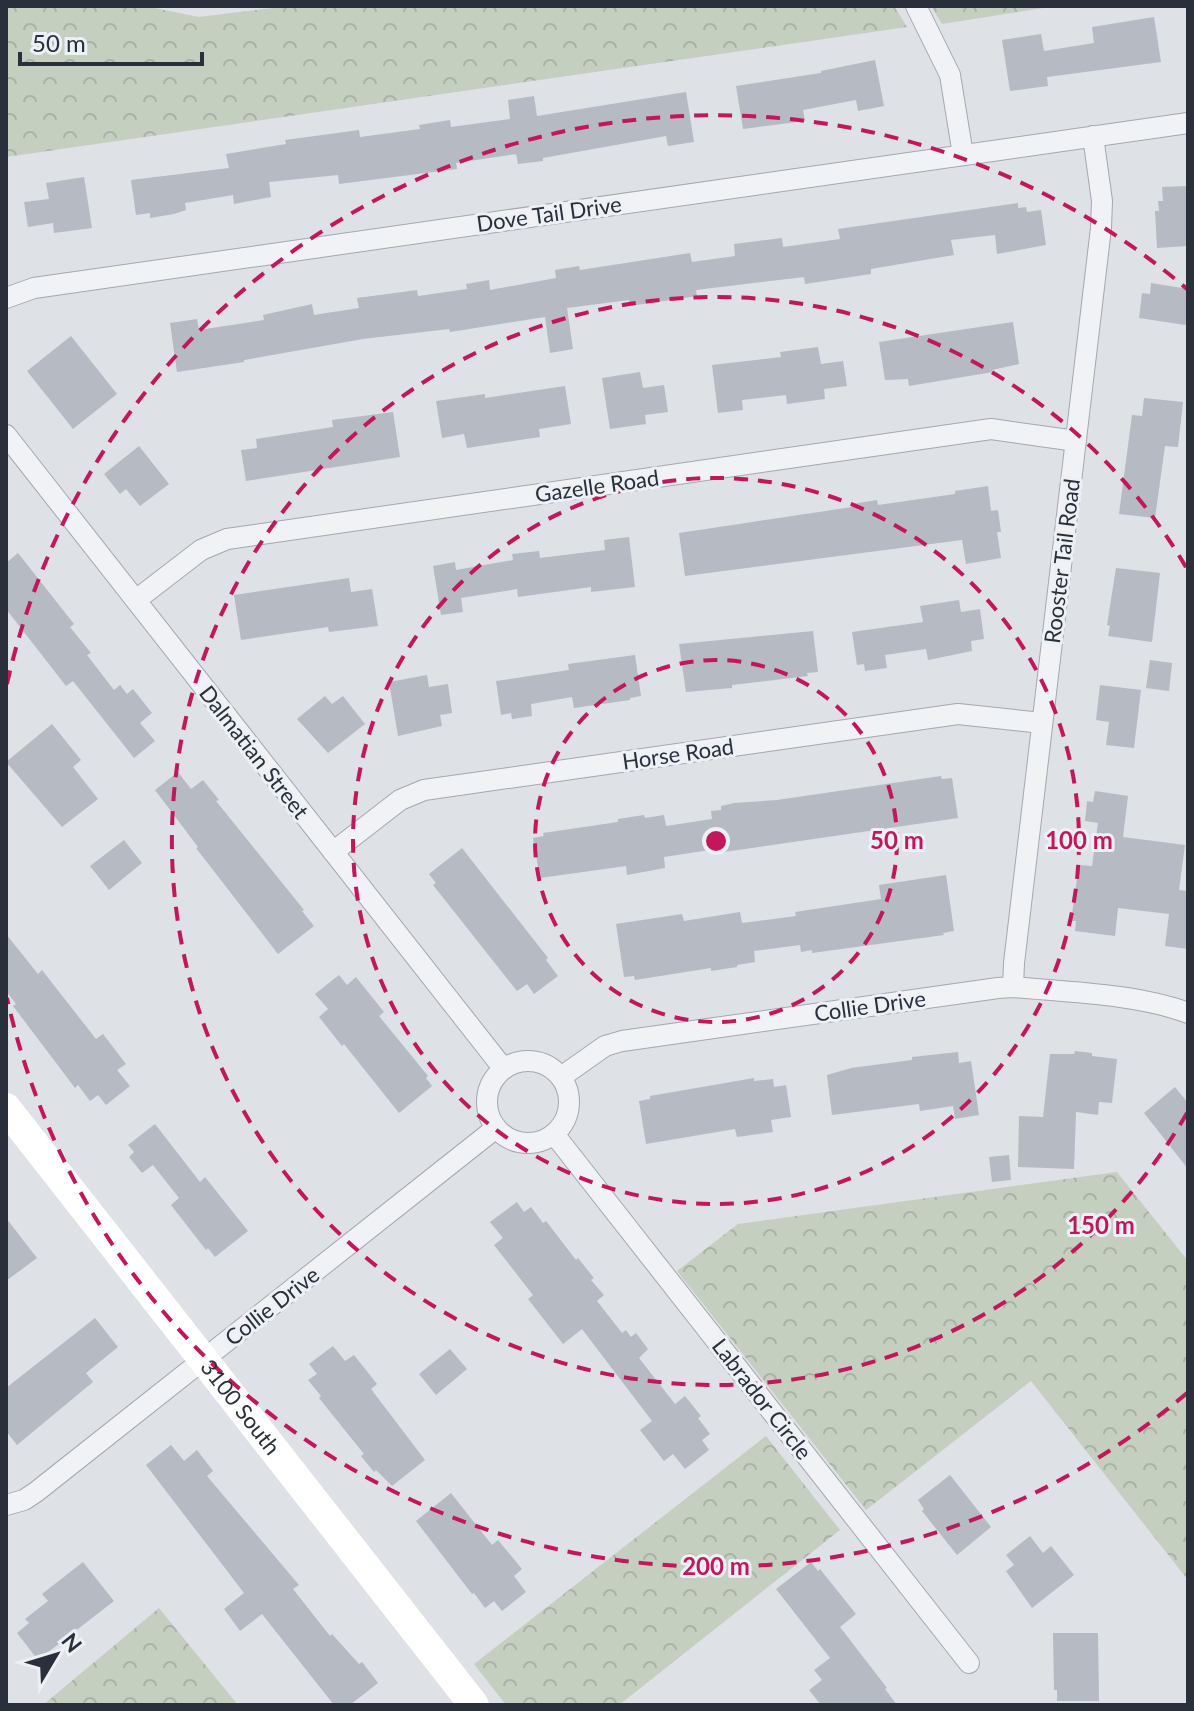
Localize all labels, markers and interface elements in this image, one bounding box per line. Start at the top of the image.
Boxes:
scale bar [20,16,202,66]
text: 50 m [32,28,86,57]
street label: Dove Tail Drive [475,190,623,237]
street label: Gazelle Road [533,463,661,508]
street label: Rooster Tail Road [1038,477,1085,645]
street label: Dalmatian Street [194,680,315,824]
street label: Horse Road [620,732,735,775]
text: 50 m [870,825,924,854]
text: 100 m [1045,825,1113,854]
centre of rings [702,827,730,855]
street label: Collie Drive [812,984,927,1027]
text: 150 m [1067,1210,1135,1239]
street label: Collie Drive [219,1260,324,1351]
street label: Labrador Circle [707,1333,818,1465]
street label: 3100 South [195,1354,286,1460]
text: 200 m [682,1551,750,1580]
north arrow [16,1615,96,1695]
text: N [56,1627,88,1657]

